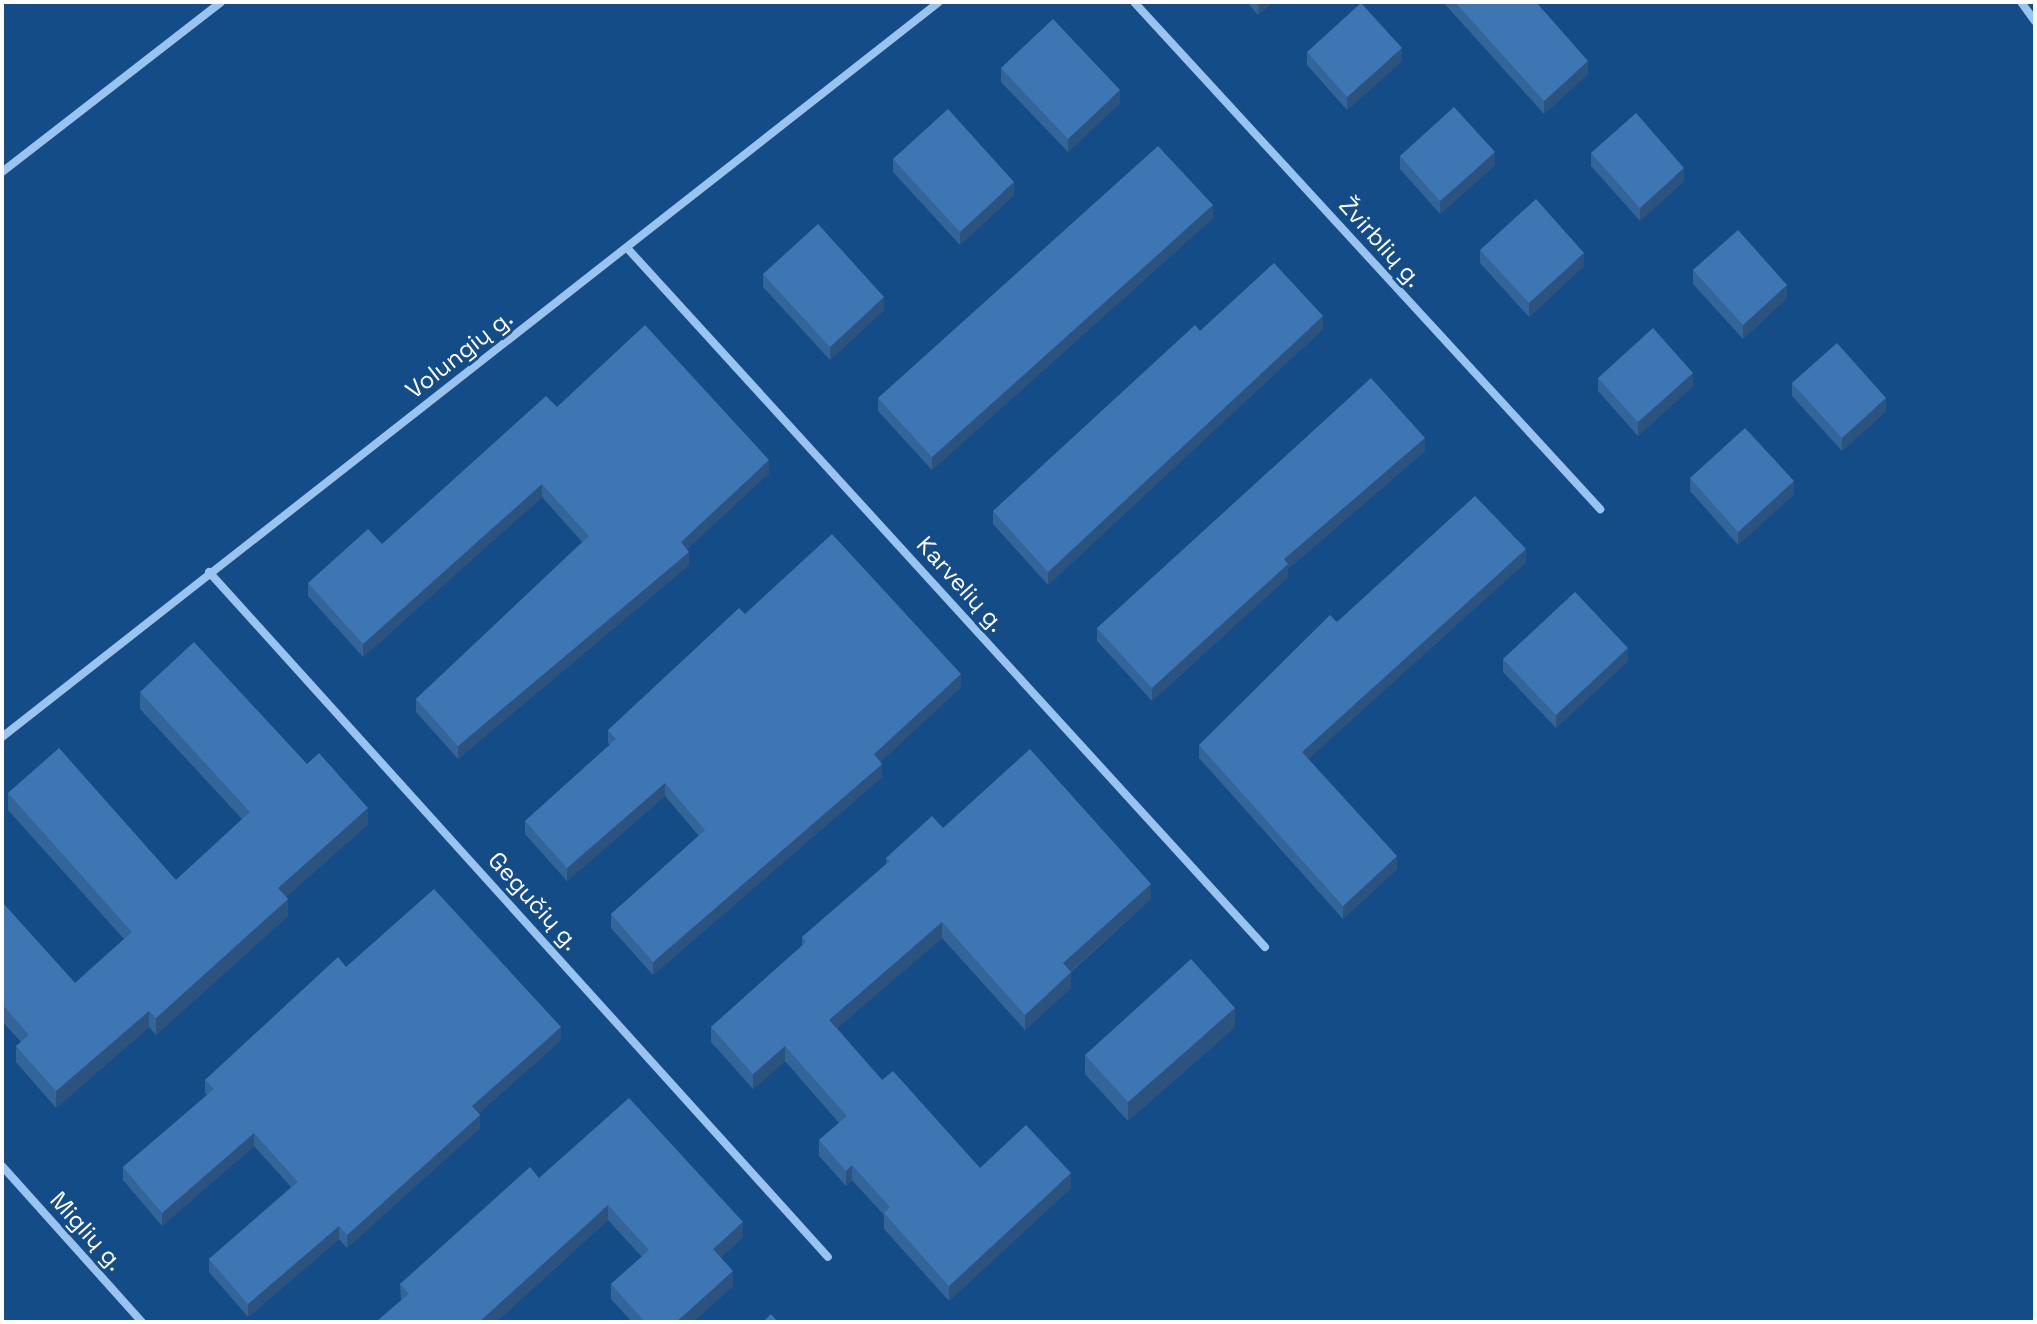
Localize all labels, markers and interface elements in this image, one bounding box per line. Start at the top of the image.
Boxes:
street label: Žvirblių g. [1333,191,1429,293]
street label: Volungių g. [400,303,518,405]
street label: Karvelių g. [911,530,1011,638]
street label: Gegučių g. [482,846,586,956]
street label: Miglių g. [44,1186,130,1276]

